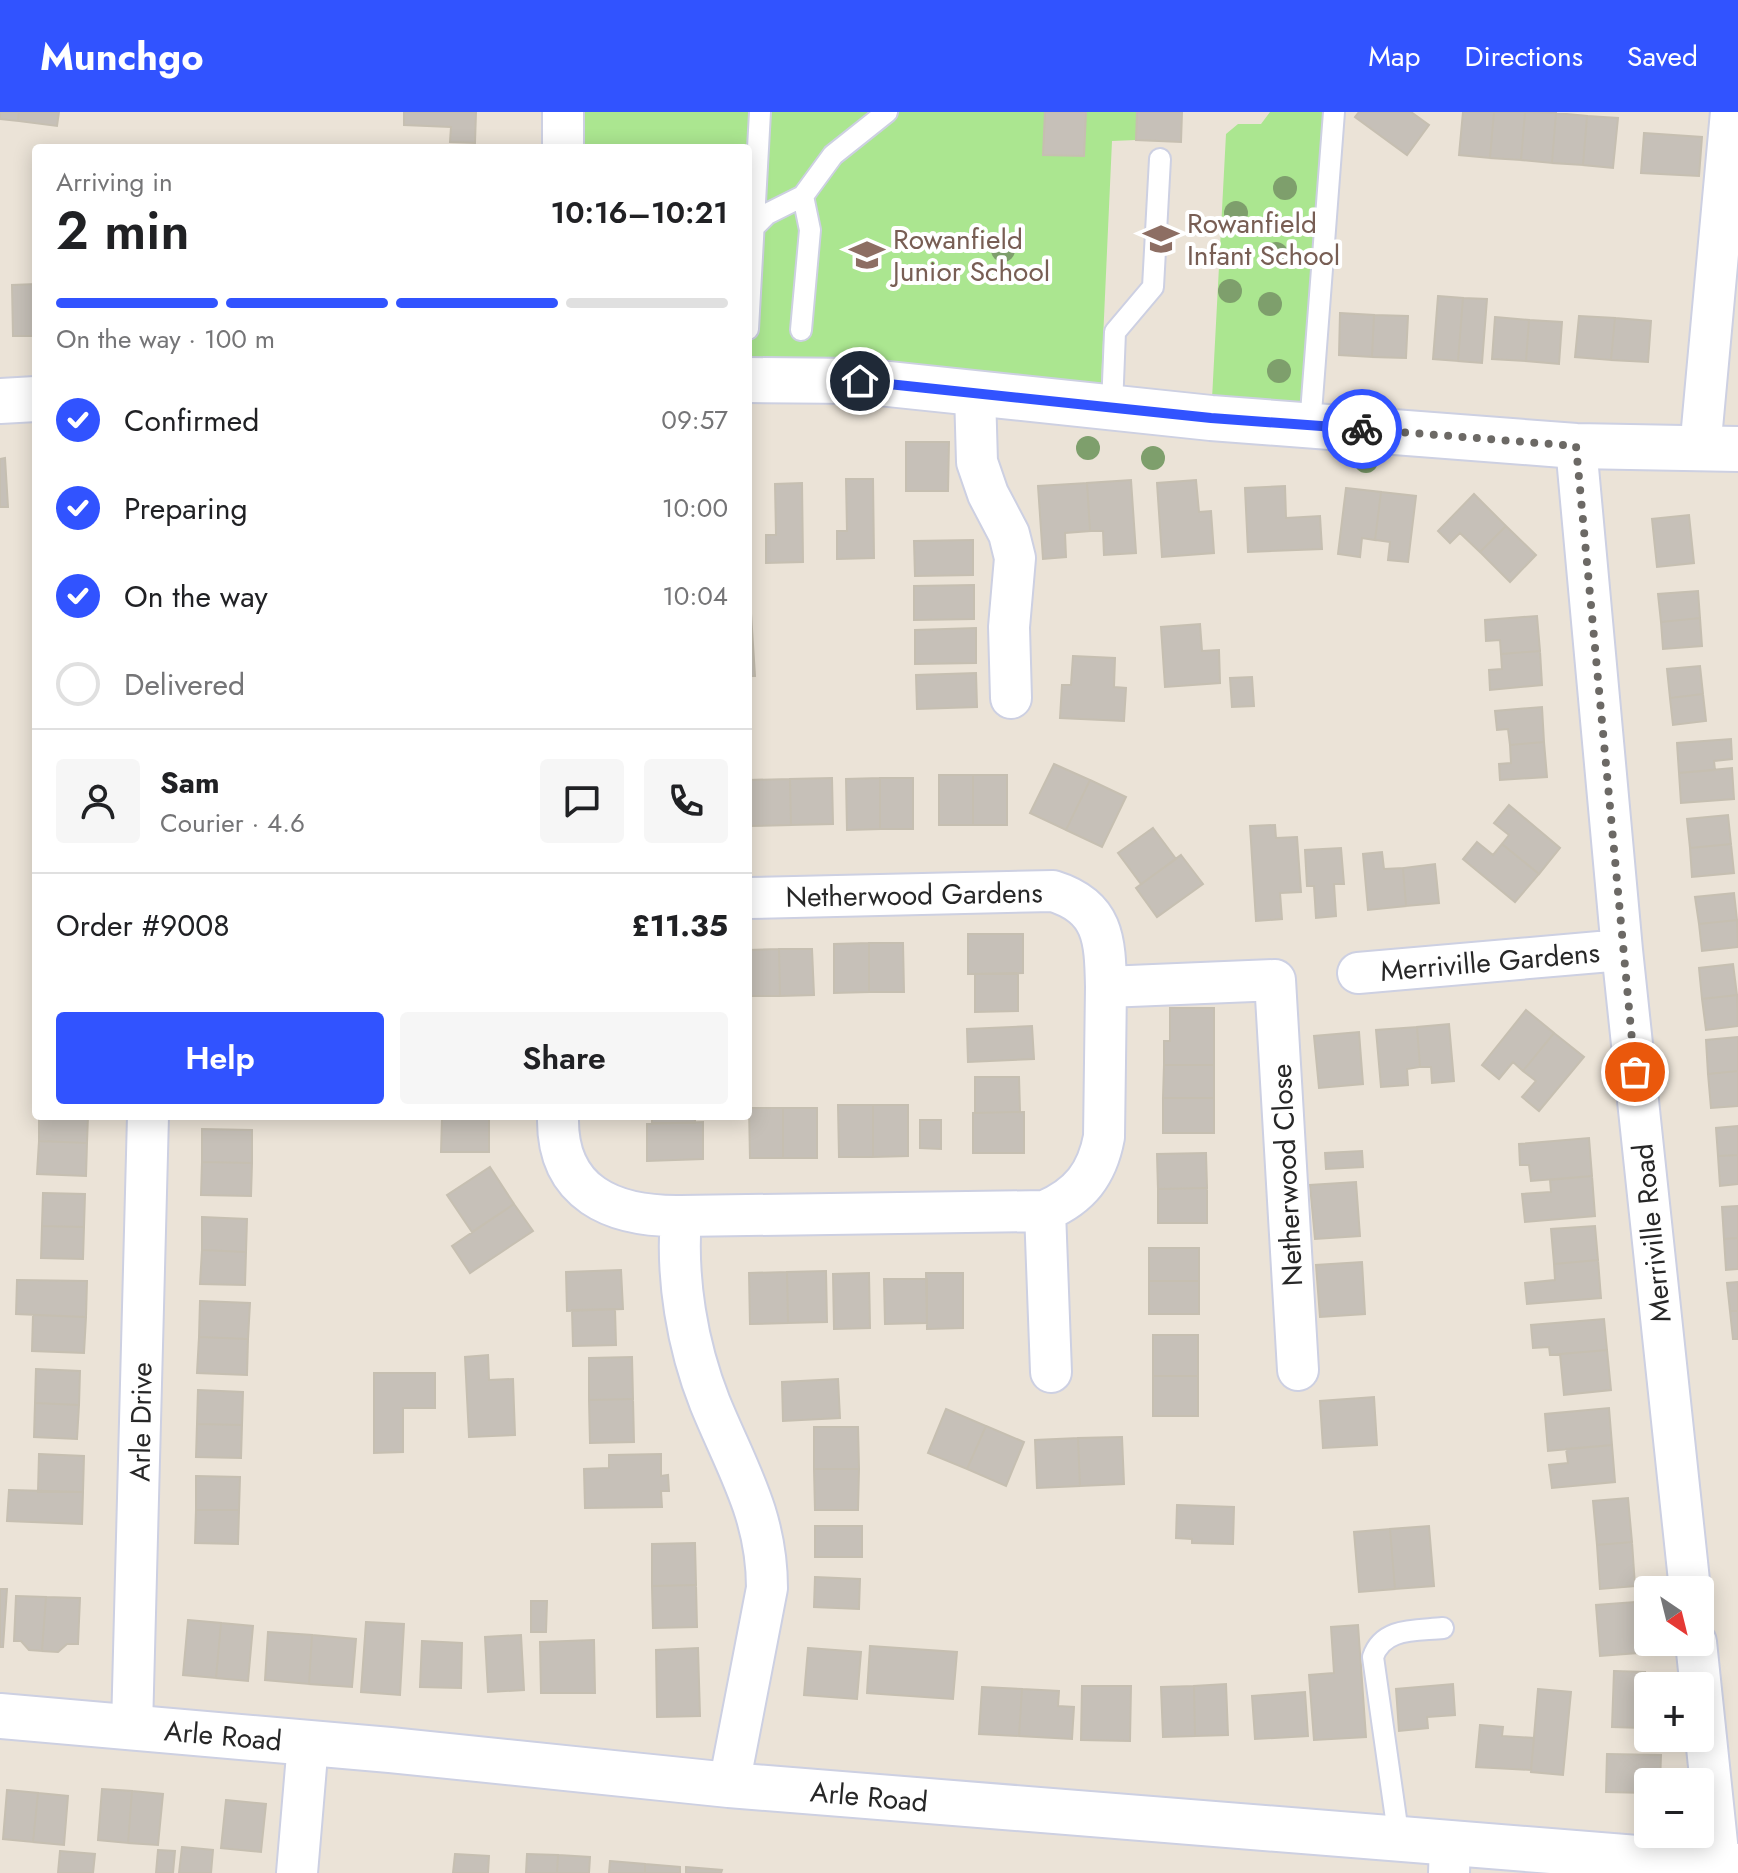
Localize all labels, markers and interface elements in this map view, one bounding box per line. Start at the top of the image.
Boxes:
text: Munchgo [40,29,204,84]
text: Map [1368,36,1420,77]
text: Directions [1464,36,1583,77]
text: Saved [1627,36,1698,77]
text: Arriving in [56,163,173,201]
text: 10:16–10:21 [550,191,728,234]
text: 2 min [56,193,189,269]
place label: Rowanfield Infant School [1187,203,1340,276]
place label: Rowanfield Junior School [889,219,1050,292]
school or university icon: Rowanfield Infant School [1142,220,1180,258]
school or university icon: Rowanfield Junior School [848,236,886,274]
text: On the way · 100 m [56,320,275,358]
pin [826,347,894,415]
icon: home [838,359,882,403]
courier [1322,389,1402,469]
icon: check [56,398,100,442]
text: Confirmed [124,399,259,442]
text: 09:57 [661,401,728,439]
icon: bike [1340,407,1384,451]
icon: check [56,486,100,530]
text: Preparing [124,487,248,530]
text: 10:00 [662,489,728,527]
icon: check [56,574,100,618]
text: On the way [124,575,268,618]
text: 10:04 [662,577,728,615]
text: Delivered [124,663,245,706]
button: person [56,759,140,843]
button: chat [540,759,624,843]
button: phone [644,759,728,843]
text: Sam [160,761,220,804]
text: Courier · 4.6 [160,804,305,842]
street label: Netherwood Gardens [785,872,1043,918]
text: Order #9008 [56,904,230,947]
text: £11.35 [631,904,728,947]
street label: Merriville Gardens [1379,932,1601,992]
button: Help [56,1012,384,1104]
button: Share [400,1012,728,1104]
pin [1601,1038,1669,1106]
icon: bag [1613,1050,1657,1094]
street label: Netherwood Close [1261,1063,1313,1287]
street label: Merriville Road [1622,1142,1682,1324]
street label: Arle Drive [119,1362,163,1482]
north arrow [1634,1576,1714,1656]
map controls [1634,1576,1714,1848]
button: + [1634,1672,1714,1752]
street label: Arle Road [163,1710,283,1762]
button: − [1634,1768,1714,1848]
street label: Arle Road [809,1771,929,1823]

